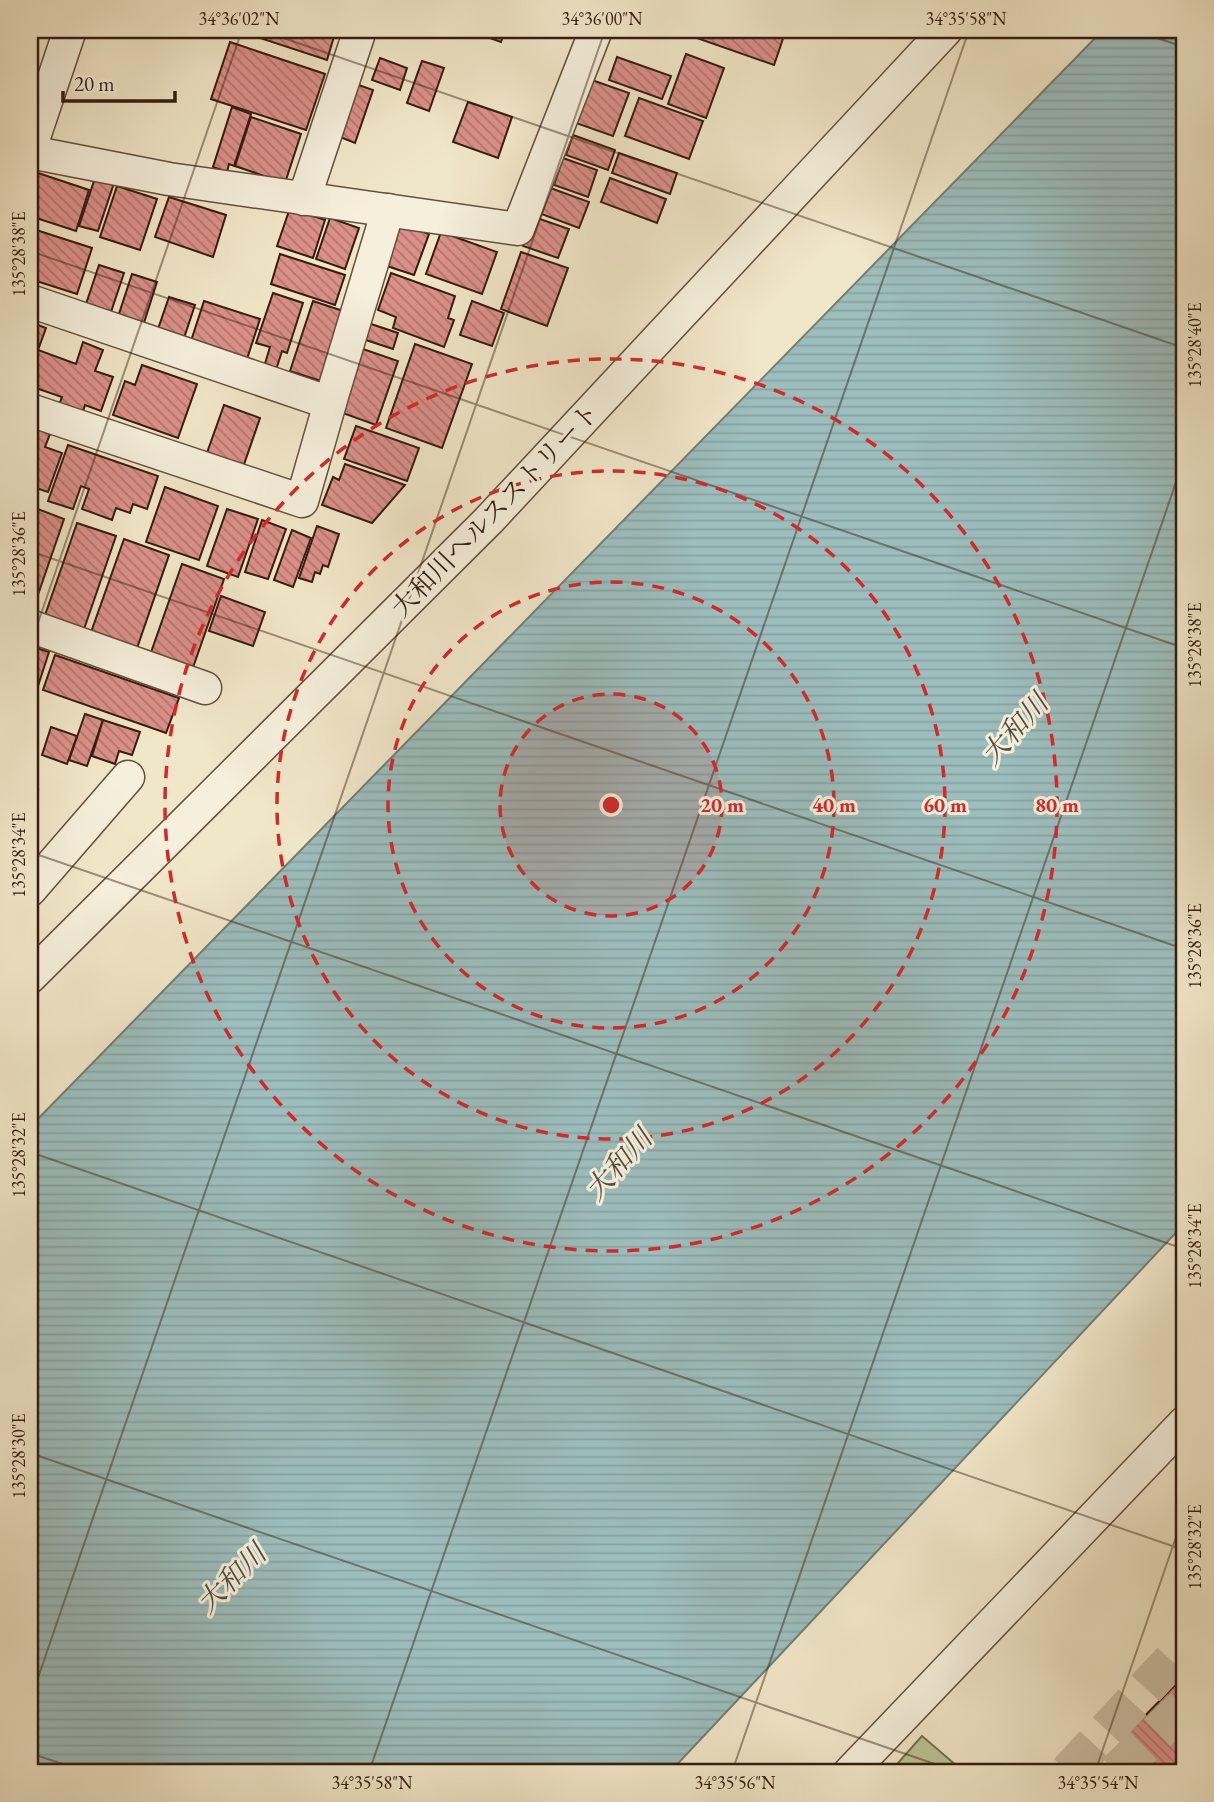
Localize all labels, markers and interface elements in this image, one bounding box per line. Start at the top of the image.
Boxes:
text: 34°36'02"N [199,7,280,30]
text: 34°36'00"N [562,7,643,30]
text: 34°35'58"N [926,7,1007,30]
scale bar [63,60,175,104]
text: 20 m [74,70,115,97]
text: 135°28'38"E [7,211,30,297]
text: 135°28'40"E [1183,302,1206,388]
street label: 大和川ヘルスストリート [384,396,606,624]
text: 135°28'36"E [7,511,30,597]
text: 135°28'38"E [1183,602,1206,688]
water label: 大和川 [973,684,1057,772]
text: 20 m [700,791,744,818]
text: 40 m [812,791,856,818]
text: 60 m [923,791,967,818]
text: 80 m [1035,791,1079,818]
centre of rings [599,793,623,817]
text: 135°28'34"E [7,812,30,898]
text: 135°28'36"E [1183,903,1206,989]
text: 135°28'32"E [7,1112,30,1198]
water label: 大和川 [577,1119,661,1207]
text: 135°28'34"E [1183,1203,1206,1289]
text: 135°28'30"E [7,1413,30,1499]
text: 135°28'32"E [1183,1504,1206,1590]
water label: 大和川 [189,1533,276,1620]
text: 34°35'58"N [332,1771,413,1794]
text: 34°35'56"N [695,1771,776,1794]
text: 34°35'54"N [1058,1771,1139,1794]

